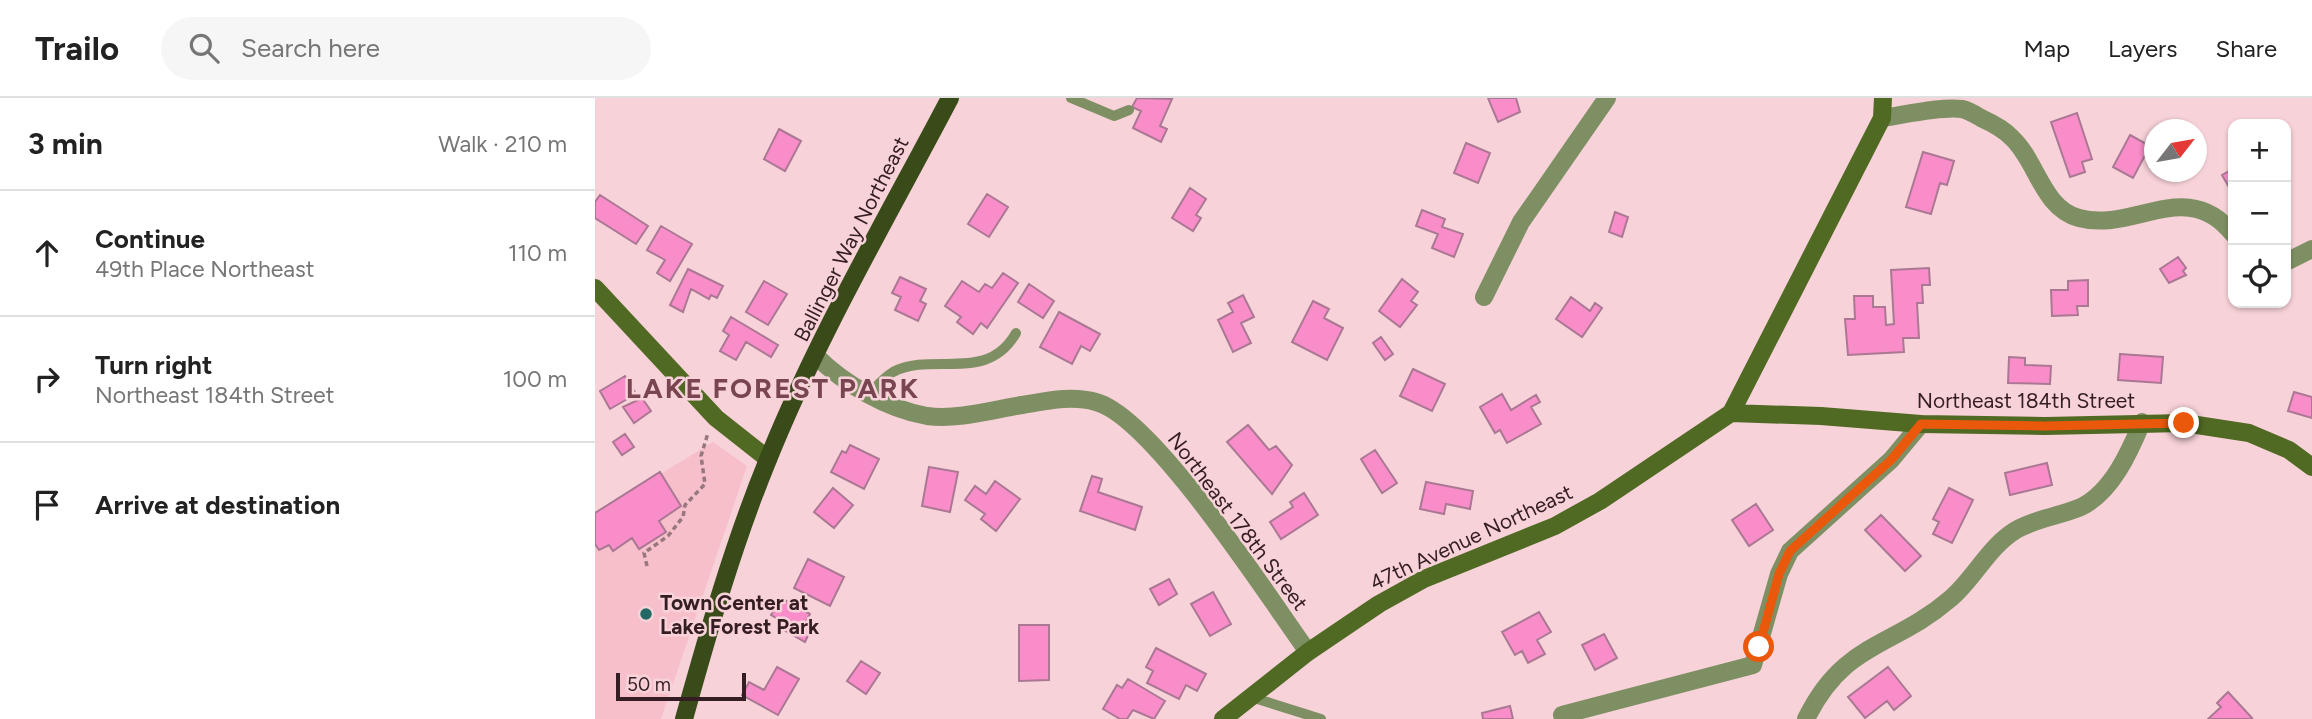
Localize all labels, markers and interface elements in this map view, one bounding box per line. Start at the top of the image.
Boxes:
search box [161,17,651,80]
text: Trailo [35,29,119,68]
icon: search [185,29,223,67]
text: Search here [241,32,380,64]
text: Map [2023,34,2070,63]
text: Layers [2108,34,2177,63]
text: Share [2215,34,2277,63]
north arrow [2144,119,2207,182]
map controls [2228,119,2291,308]
button: + [2228,119,2291,182]
text: 3 min [28,125,103,162]
text: Walk · 210 m [438,130,567,158]
street label: Ballinger Way Northeast [788,132,914,346]
button: − [2228,182,2291,245]
text: Continue [95,223,205,255]
icon: ahead [28,234,66,272]
text: 110 m [508,239,567,267]
button: locate [2228,245,2291,308]
text: 49th Place Northeast [95,255,314,283]
text: Turn right [95,349,212,381]
icon: right [28,360,66,398]
text: 100 m [503,365,567,393]
district label: LAKE FOREST PARK [626,371,920,405]
text: Northeast 184th Street [95,381,334,409]
street label: Northeast 184th Street [1917,388,2135,413]
route end [2168,407,2199,438]
street label: Northeast 178th Street [1163,427,1313,615]
street label: 47th Avenue Northeast [1366,479,1576,595]
icon: arrive [28,486,66,524]
text: Arrive at destination [95,489,340,521]
place label: Town Center at Lake Forest Park [660,590,820,639]
marker: Town Center at Lake Forest Park [638,606,654,622]
route start [1743,631,1774,662]
scale bar [616,670,745,702]
text: 50 m [627,673,671,696]

